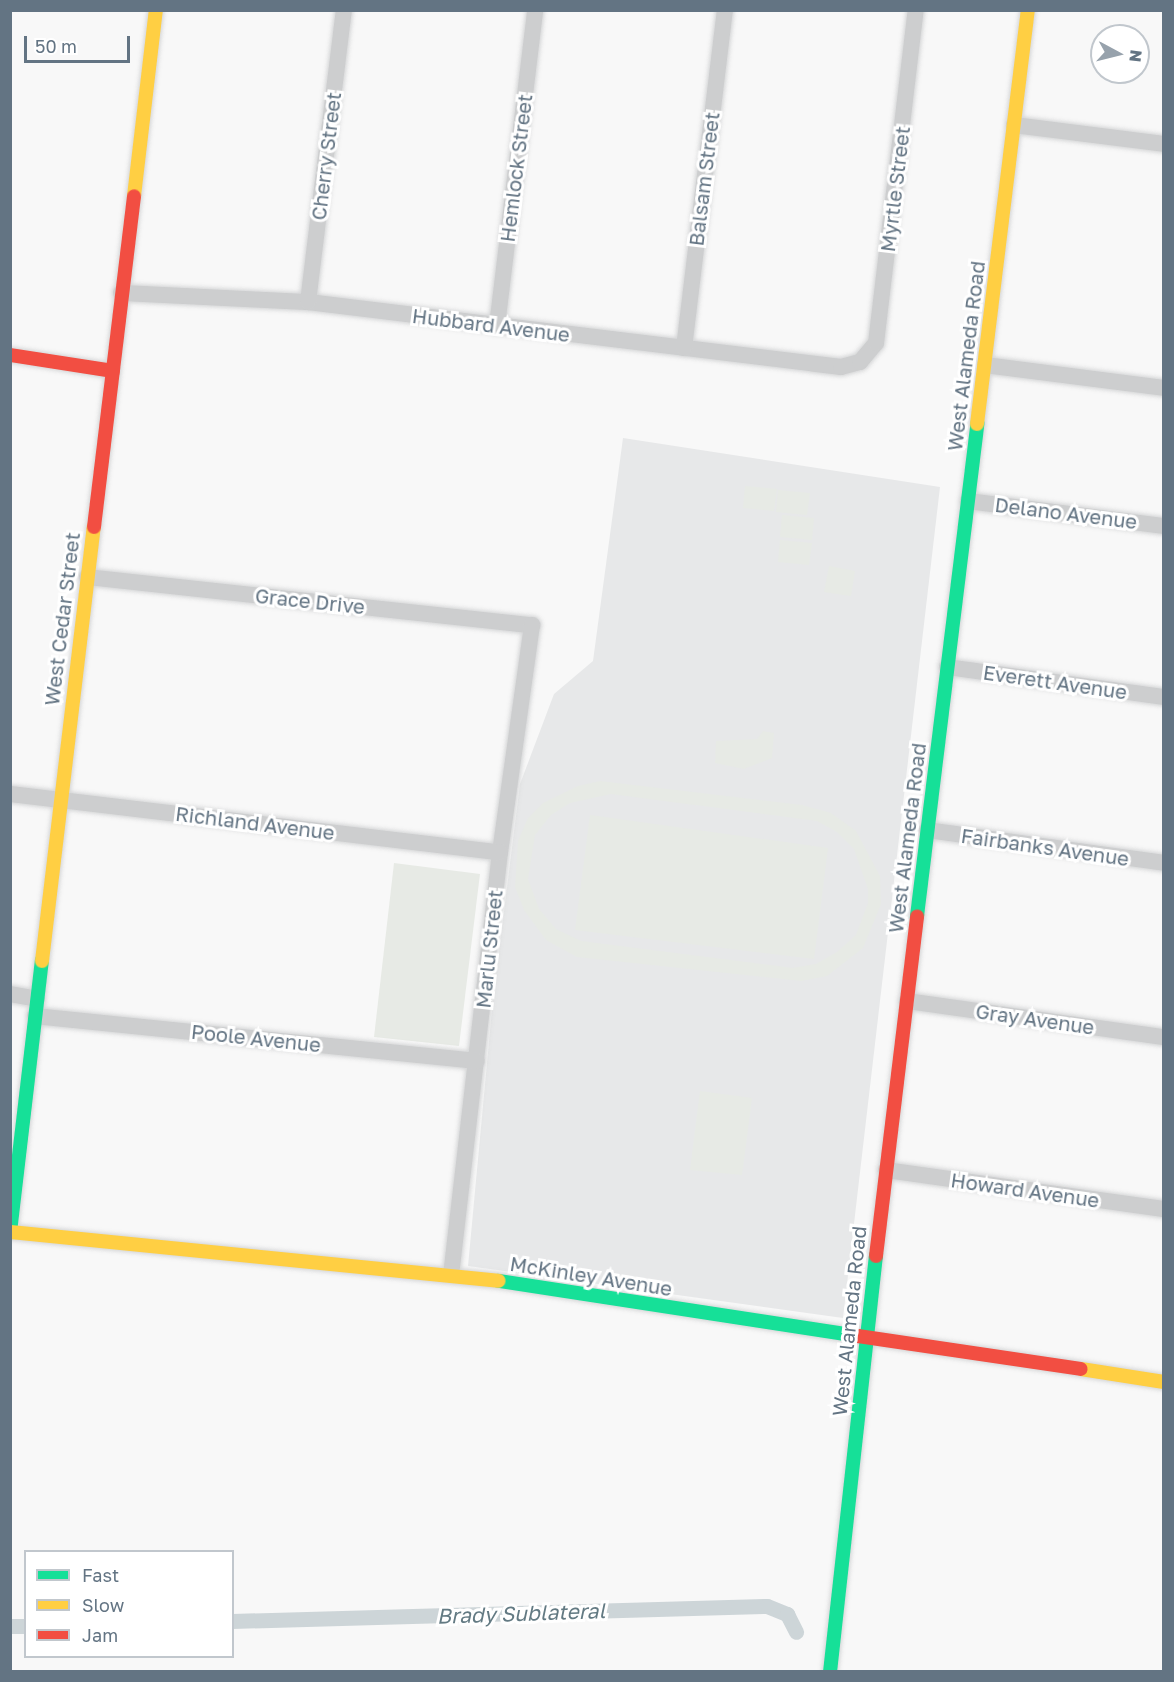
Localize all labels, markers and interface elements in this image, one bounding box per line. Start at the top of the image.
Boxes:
scale bar [27,24,134,62]
north arrow [1090,24,1150,84]
text: 50 m [35,35,77,57]
text: N [1125,49,1147,63]
street label: Cherry Street [306,90,346,222]
street label: Hemlock Street [495,93,537,243]
street label: Balsam Street [684,111,724,247]
street label: Myrtle Street [875,125,915,253]
street label: West Alameda Road [942,260,990,452]
street label: Hubbard Avenue [411,303,571,347]
street label: Delano Avenue [993,492,1139,534]
street label: West Cedar Street [39,531,85,707]
street label: Grace Drive [254,583,366,619]
street label: Everett Avenue [982,660,1128,704]
street label: West Alameda Road [883,742,931,934]
street label: Richland Avenue [174,801,336,845]
street label: Fairbanks Avenue [959,823,1131,871]
street label: Marlu Street [471,889,507,1009]
street label: Gray Avenue [974,999,1096,1039]
street label: Poole Avenue [190,1019,322,1057]
street label: Howard Avenue [949,1168,1101,1212]
street label: West Alameda Road [827,1225,871,1417]
street label: McKinley Avenue [508,1251,674,1301]
legend [24,1550,234,1658]
text: Fast [82,1564,119,1586]
text: Slow [82,1594,124,1616]
water label: Brady Sublateral [436,1597,606,1629]
text: Jam [82,1624,118,1646]

